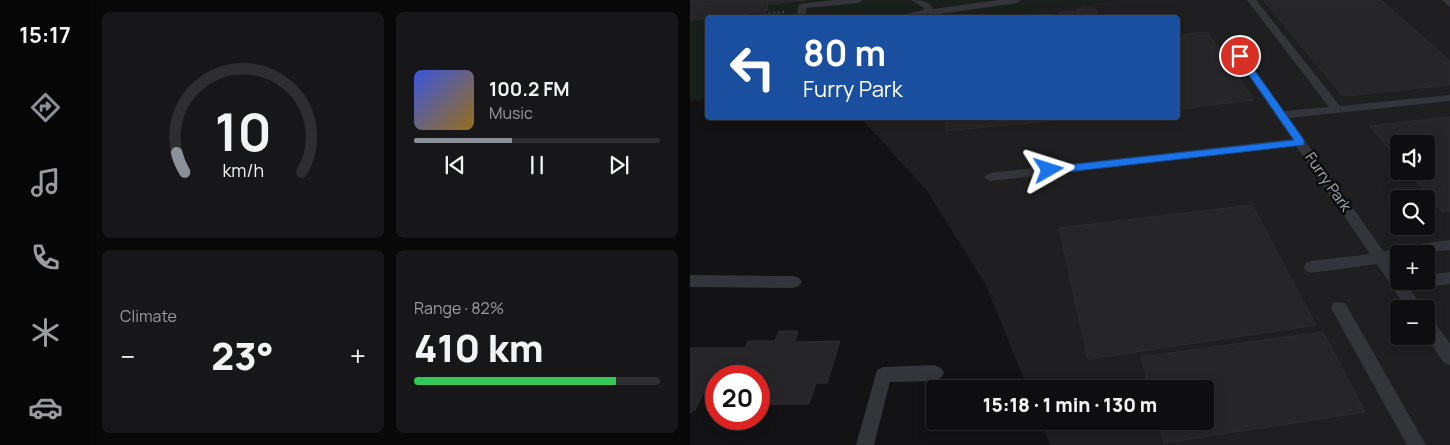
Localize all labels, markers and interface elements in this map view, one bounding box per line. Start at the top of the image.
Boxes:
text: 15:17 [19,20,71,50]
text: 80 m [803,29,886,77]
icon: left [720,35,785,100]
pin [1219,35,1261,77]
icon: arrive [1226,42,1254,70]
text: Furry Park [803,74,903,104]
text: 100.2 FM [489,76,569,102]
icon: directions [28,90,63,125]
text: 10 [215,96,272,167]
text: Music [489,102,533,124]
map controls [1390,135,1435,345]
button: sound [1390,135,1435,180]
position arrow [1022,143,1074,195]
street label: Furry Park [1300,148,1357,216]
icon: previous [441,151,469,179]
icon: pause [523,151,551,179]
icon: next [605,151,633,179]
text: km/h [222,158,264,182]
icon: music [28,165,63,200]
button: search [1390,190,1435,235]
icon: phone [28,240,63,275]
button: + [1390,245,1435,290]
text: Range · 82% [414,297,504,319]
button: − [1390,300,1435,345]
text: Climate [120,305,177,327]
icon: climate [28,315,63,350]
text: 410 km [414,321,544,373]
text: 23° [211,329,274,381]
text: − [120,337,135,375]
text: + [350,337,366,375]
speed limit sign: 20 [705,365,770,430]
icon: car [28,390,63,425]
text: 15:18 · 1 min · 130 m [983,392,1157,418]

